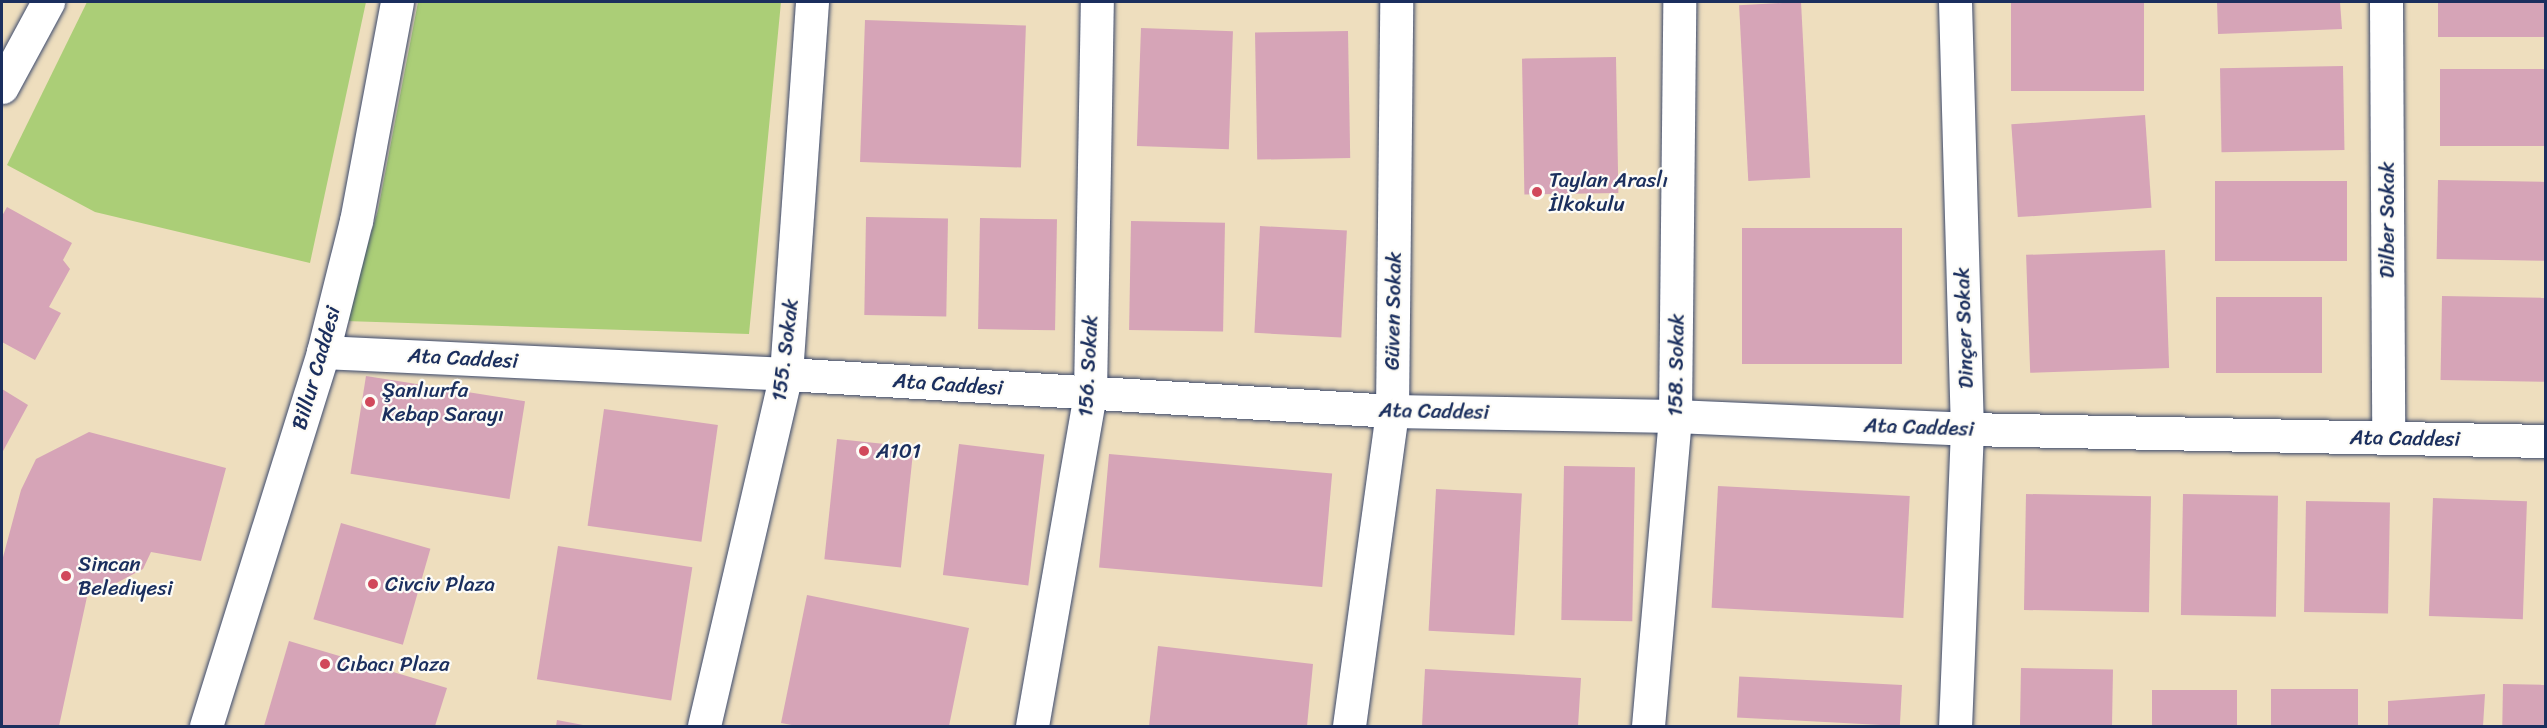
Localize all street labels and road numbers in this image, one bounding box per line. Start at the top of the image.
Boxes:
street label: Dilber Sokak [2374,161,2400,279]
street label: Güven Sokak [1379,252,1407,370]
street label: Dinçer Sokak [1949,267,1979,389]
street label: 155. Sokak [766,297,804,403]
street label: Billur Caddesi [286,303,346,433]
street label: 158. Sokak [1663,313,1689,417]
street label: 156. Sokak [1073,314,1103,418]
street label: Ata Caddesi [407,343,519,373]
street label: Ata Caddesi [892,368,1004,400]
street label: Ata Caddesi [1379,397,1489,425]
street label: Ata Caddesi [1864,412,1974,442]
street label: Ata Caddesi [2350,424,2460,452]

